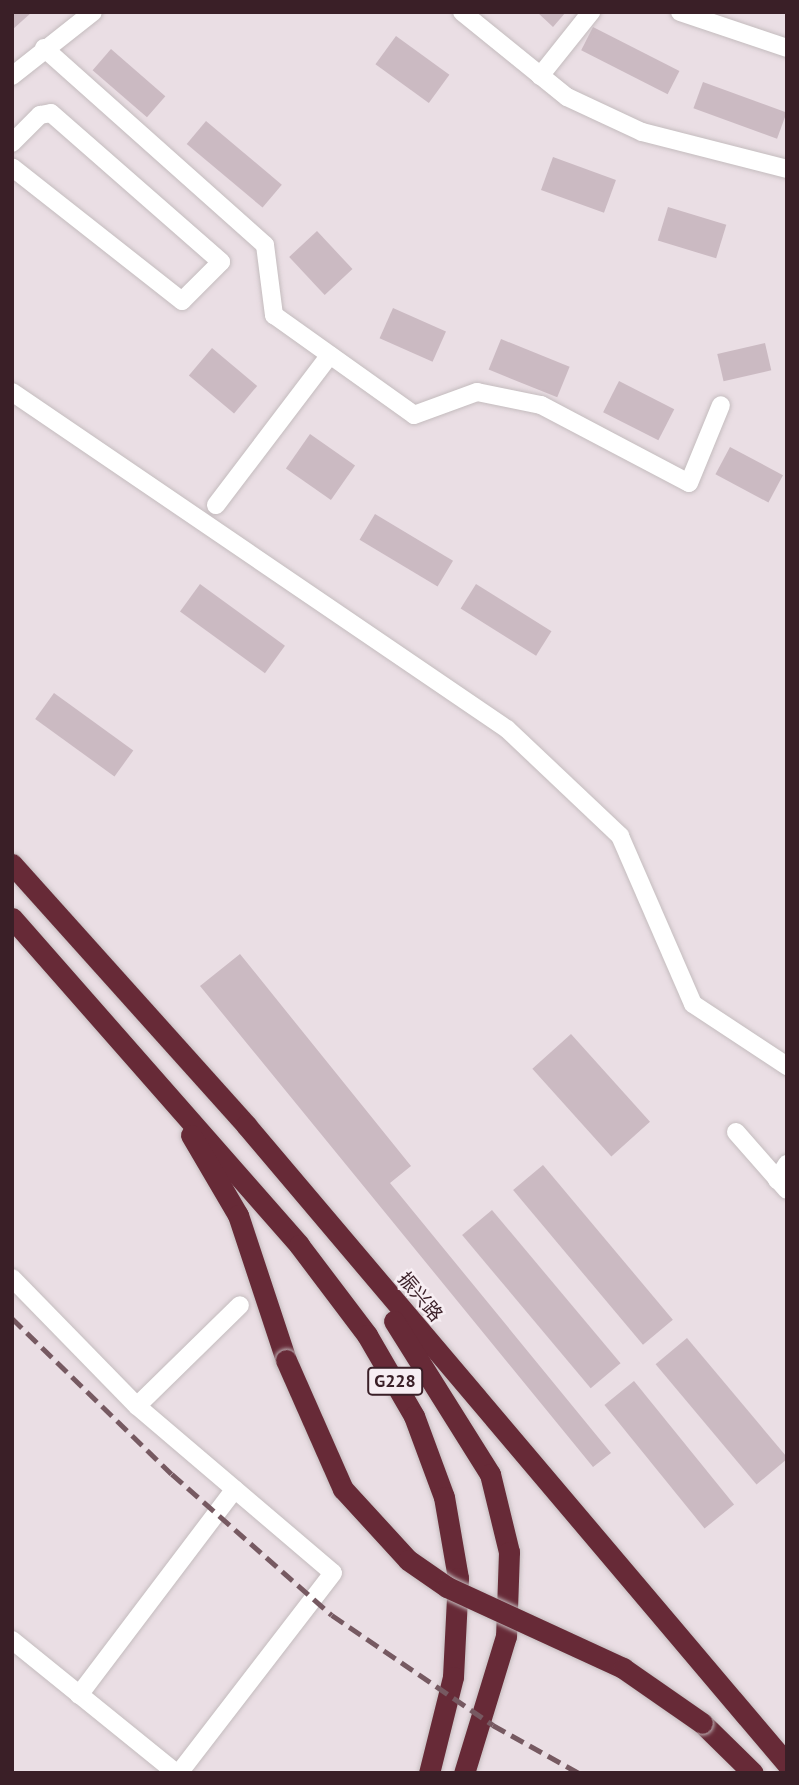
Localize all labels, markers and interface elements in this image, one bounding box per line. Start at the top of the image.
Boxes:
street label: 振兴路 [393,1268,447,1326]
road number: G228 [367,1366,423,1396]

